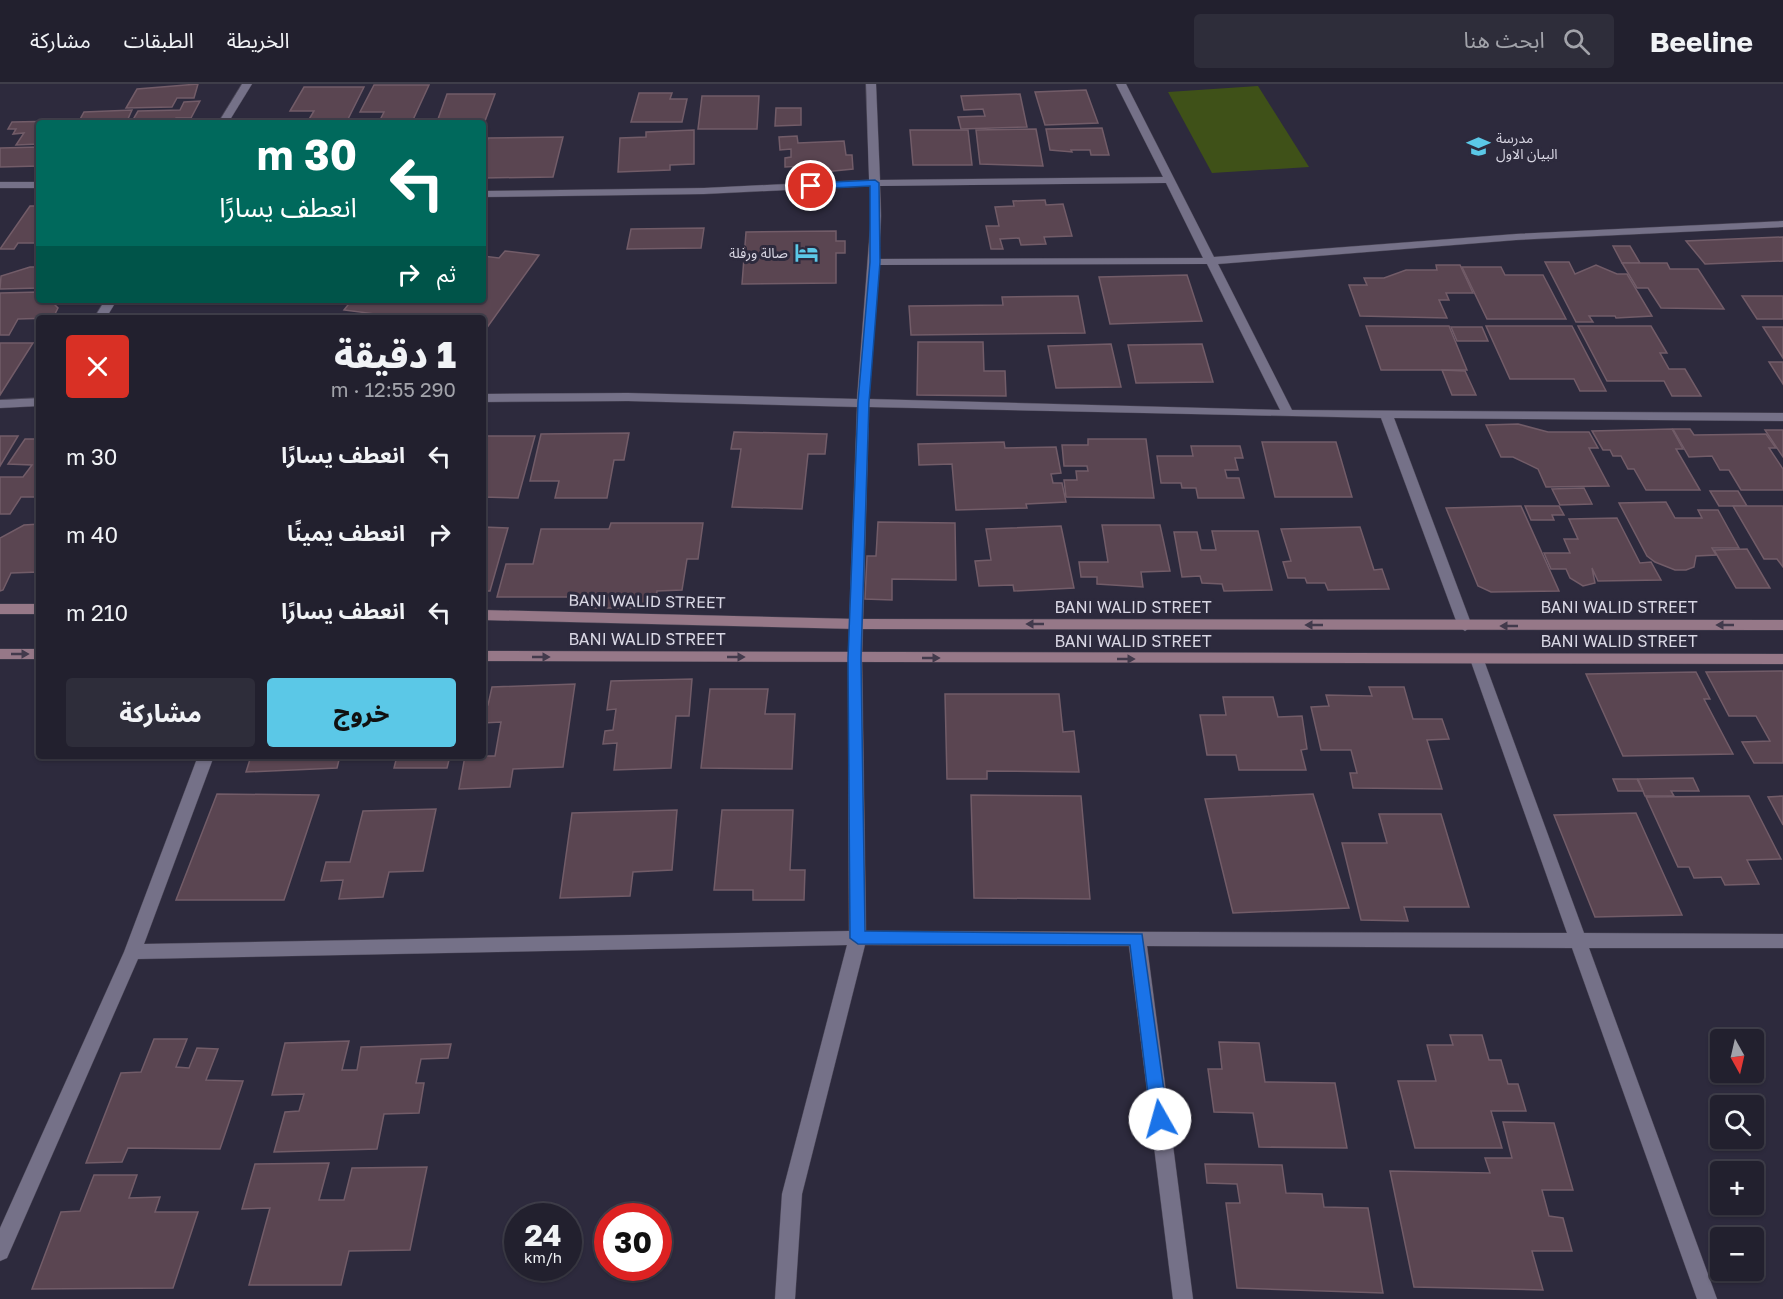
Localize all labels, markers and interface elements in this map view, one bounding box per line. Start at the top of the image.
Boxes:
search box [1194,14,1614,68]
icon: search [1560,25,1593,58]
text: Beeline [1650,25,1753,58]
text: ابحث هنا [1463,26,1545,53]
text: مشاركة [30,27,91,53]
text: الطبقات [124,27,194,53]
text: الخريطة [227,27,290,53]
text: 30 m [257,129,357,179]
place label: مدرسة البيان الاول [1496,129,1558,163]
school or university icon: مدرسة البيان الاول [1465,133,1491,159]
icon: left [378,144,456,222]
pin [785,160,836,211]
icon: arrive [794,169,827,202]
text: انعطف يسارًا [219,191,357,223]
hotel icon: صالة ورفلة [793,240,819,266]
place label: صالة ورفلة [729,244,788,262]
icon: right [392,258,425,291]
text: ثم [437,260,456,287]
text: 1 دقيقة [334,333,456,376]
button: close [66,335,129,398]
text: 290 m · 12:55 [331,377,456,401]
icon: left [423,440,456,473]
text: انعطف يسارًا [281,441,405,468]
text: 30 m [66,443,118,470]
icon: right [423,518,456,551]
text: انعطف يمينًا [287,519,405,546]
text: 40 m [66,521,118,548]
street label: BANI WALID STREET [568,590,726,612]
icon: left [423,596,456,629]
text: انعطف يسارًا [281,597,405,624]
street label: BANI WALID STREET [1054,597,1212,617]
street label: BANI WALID STREET [1540,597,1698,617]
text: 210 m [66,599,128,626]
one-way arrow [1025,619,1044,629]
one-way arrow [1304,620,1323,630]
one-way arrow [1715,620,1734,630]
one-way arrow [1499,621,1518,631]
street label: BANI WALID STREET [568,629,726,649]
street label: BANI WALID STREET [1054,631,1212,651]
street label: BANI WALID STREET [1540,631,1698,651]
one-way arrow [10,649,29,659]
one-way arrow [532,652,551,662]
one-way arrow [727,653,746,662]
one-way arrow [922,653,941,663]
one-way arrow [1117,654,1136,664]
button: مشاركة [66,678,255,747]
button: خروج [267,678,456,747]
north arrow [1710,1029,1764,1083]
map controls [1710,1029,1764,1281]
position arrow [1128,1087,1192,1151]
button: search [1710,1095,1764,1149]
button: + [1710,1161,1764,1215]
speed limit sign: 30 [594,1203,672,1281]
text: 24 [524,1217,562,1253]
button: − [1710,1227,1764,1281]
text: km/h [524,1248,562,1266]

